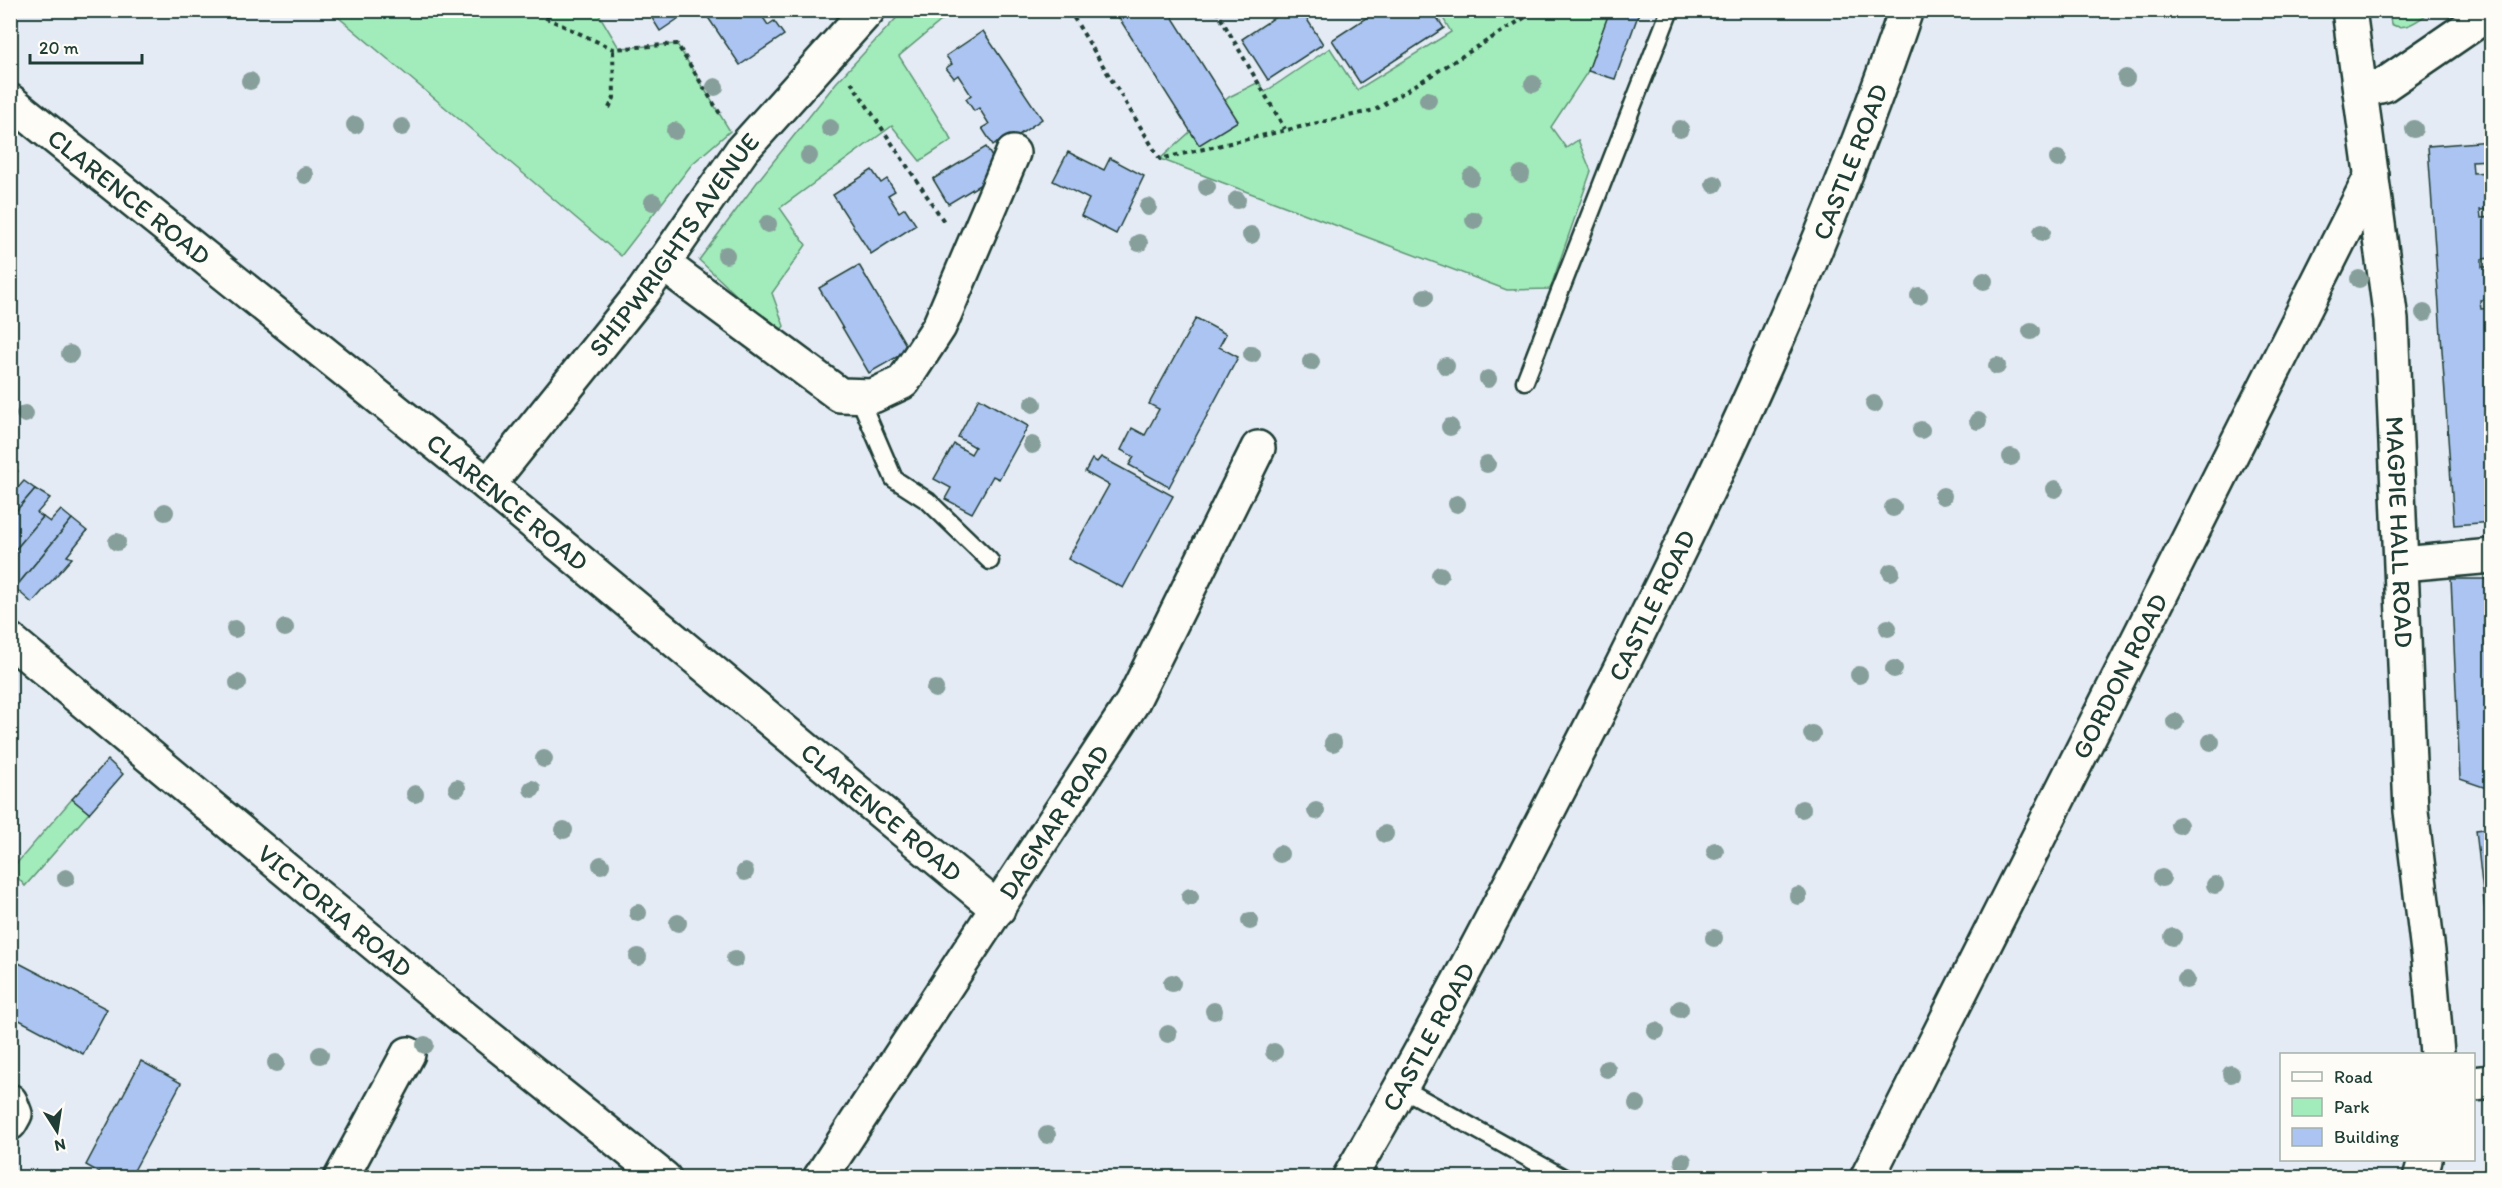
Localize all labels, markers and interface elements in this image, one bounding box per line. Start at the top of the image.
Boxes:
scale bar [30,27,142,65]
text: 20 m [39,37,79,59]
street label: CASTLE ROAD [1805,79,1895,245]
street label: CLARENCE ROAD [41,122,217,272]
street label: SHIPWRIGHTS AVENUE [582,126,766,363]
street label: MAGPIE HALL ROAD [2379,416,2420,648]
street label: CLARENCE ROAD [420,426,595,578]
street label: CASTLE ROAD [1601,524,1703,686]
street label: GORDON ROAD [2065,588,2175,764]
street label: CLARENCE ROAD [794,736,969,889]
street label: DAGMAR ROAD [991,738,1116,905]
street label: VICTORIA ROAD [251,837,419,984]
street label: CASTLE ROAD [1375,957,1482,1117]
legend [2280,1053,2475,1161]
text: Road [2334,1066,2373,1088]
text: Park [2334,1096,2369,1118]
north arrow [27,1101,87,1161]
text: Building [2334,1126,2400,1148]
text: N [53,1135,67,1156]

